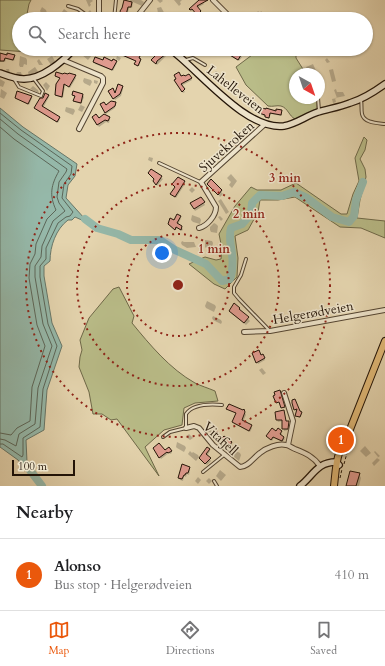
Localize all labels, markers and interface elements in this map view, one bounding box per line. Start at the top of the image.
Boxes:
search box [12,12,373,56]
icon: search [26,23,48,45]
text: Search here [58,24,131,44]
street label: Lahelleveien [203,62,268,118]
north arrow [289,68,325,104]
street label: Sjuvekroken [195,117,259,176]
text: 3 min [269,170,301,186]
text: 2 min [233,206,265,222]
text: 1 min [198,241,230,257]
your location [152,243,172,263]
centre of rings [171,278,185,292]
street label: Helgerødveien [271,297,356,329]
street label: Vitafjell [199,418,242,460]
pin: 1 [328,425,354,455]
scale bar [12,458,75,477]
text: 100 m [18,459,47,474]
text: Nearby [16,501,73,524]
text: Alonso [54,556,101,576]
text: 1 [26,566,32,584]
text: 410 m [335,566,369,584]
text: Bus stop · Helgerødveien [54,576,192,594]
tab: Map [48,619,70,658]
tab: Directions [166,619,214,658]
tab: Saved [310,619,337,658]

